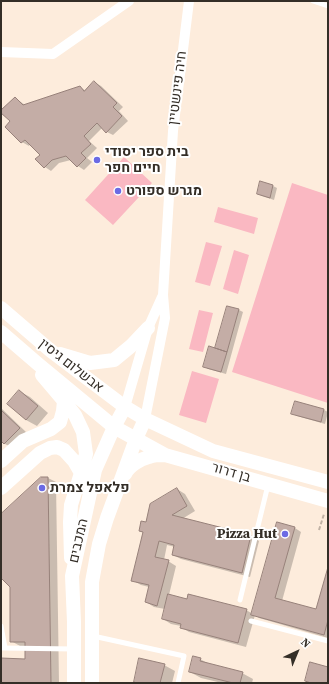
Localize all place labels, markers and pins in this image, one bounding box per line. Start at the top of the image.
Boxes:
place label: בית ספר יסודי חיים חפר [105,144,188,176]
marker: בית ספר יסודי חיים חפר [92,155,102,165]
place label: מגרש ספורט [126,183,202,199]
marker: מגרש ספורט [113,186,123,196]
place label: פלאפל צמרת [50,480,129,496]
marker: פלאפל צמרת [37,483,47,493]
place label: Pizza Hut [217,526,277,542]
marker: Pizza Hut [280,529,290,539]

